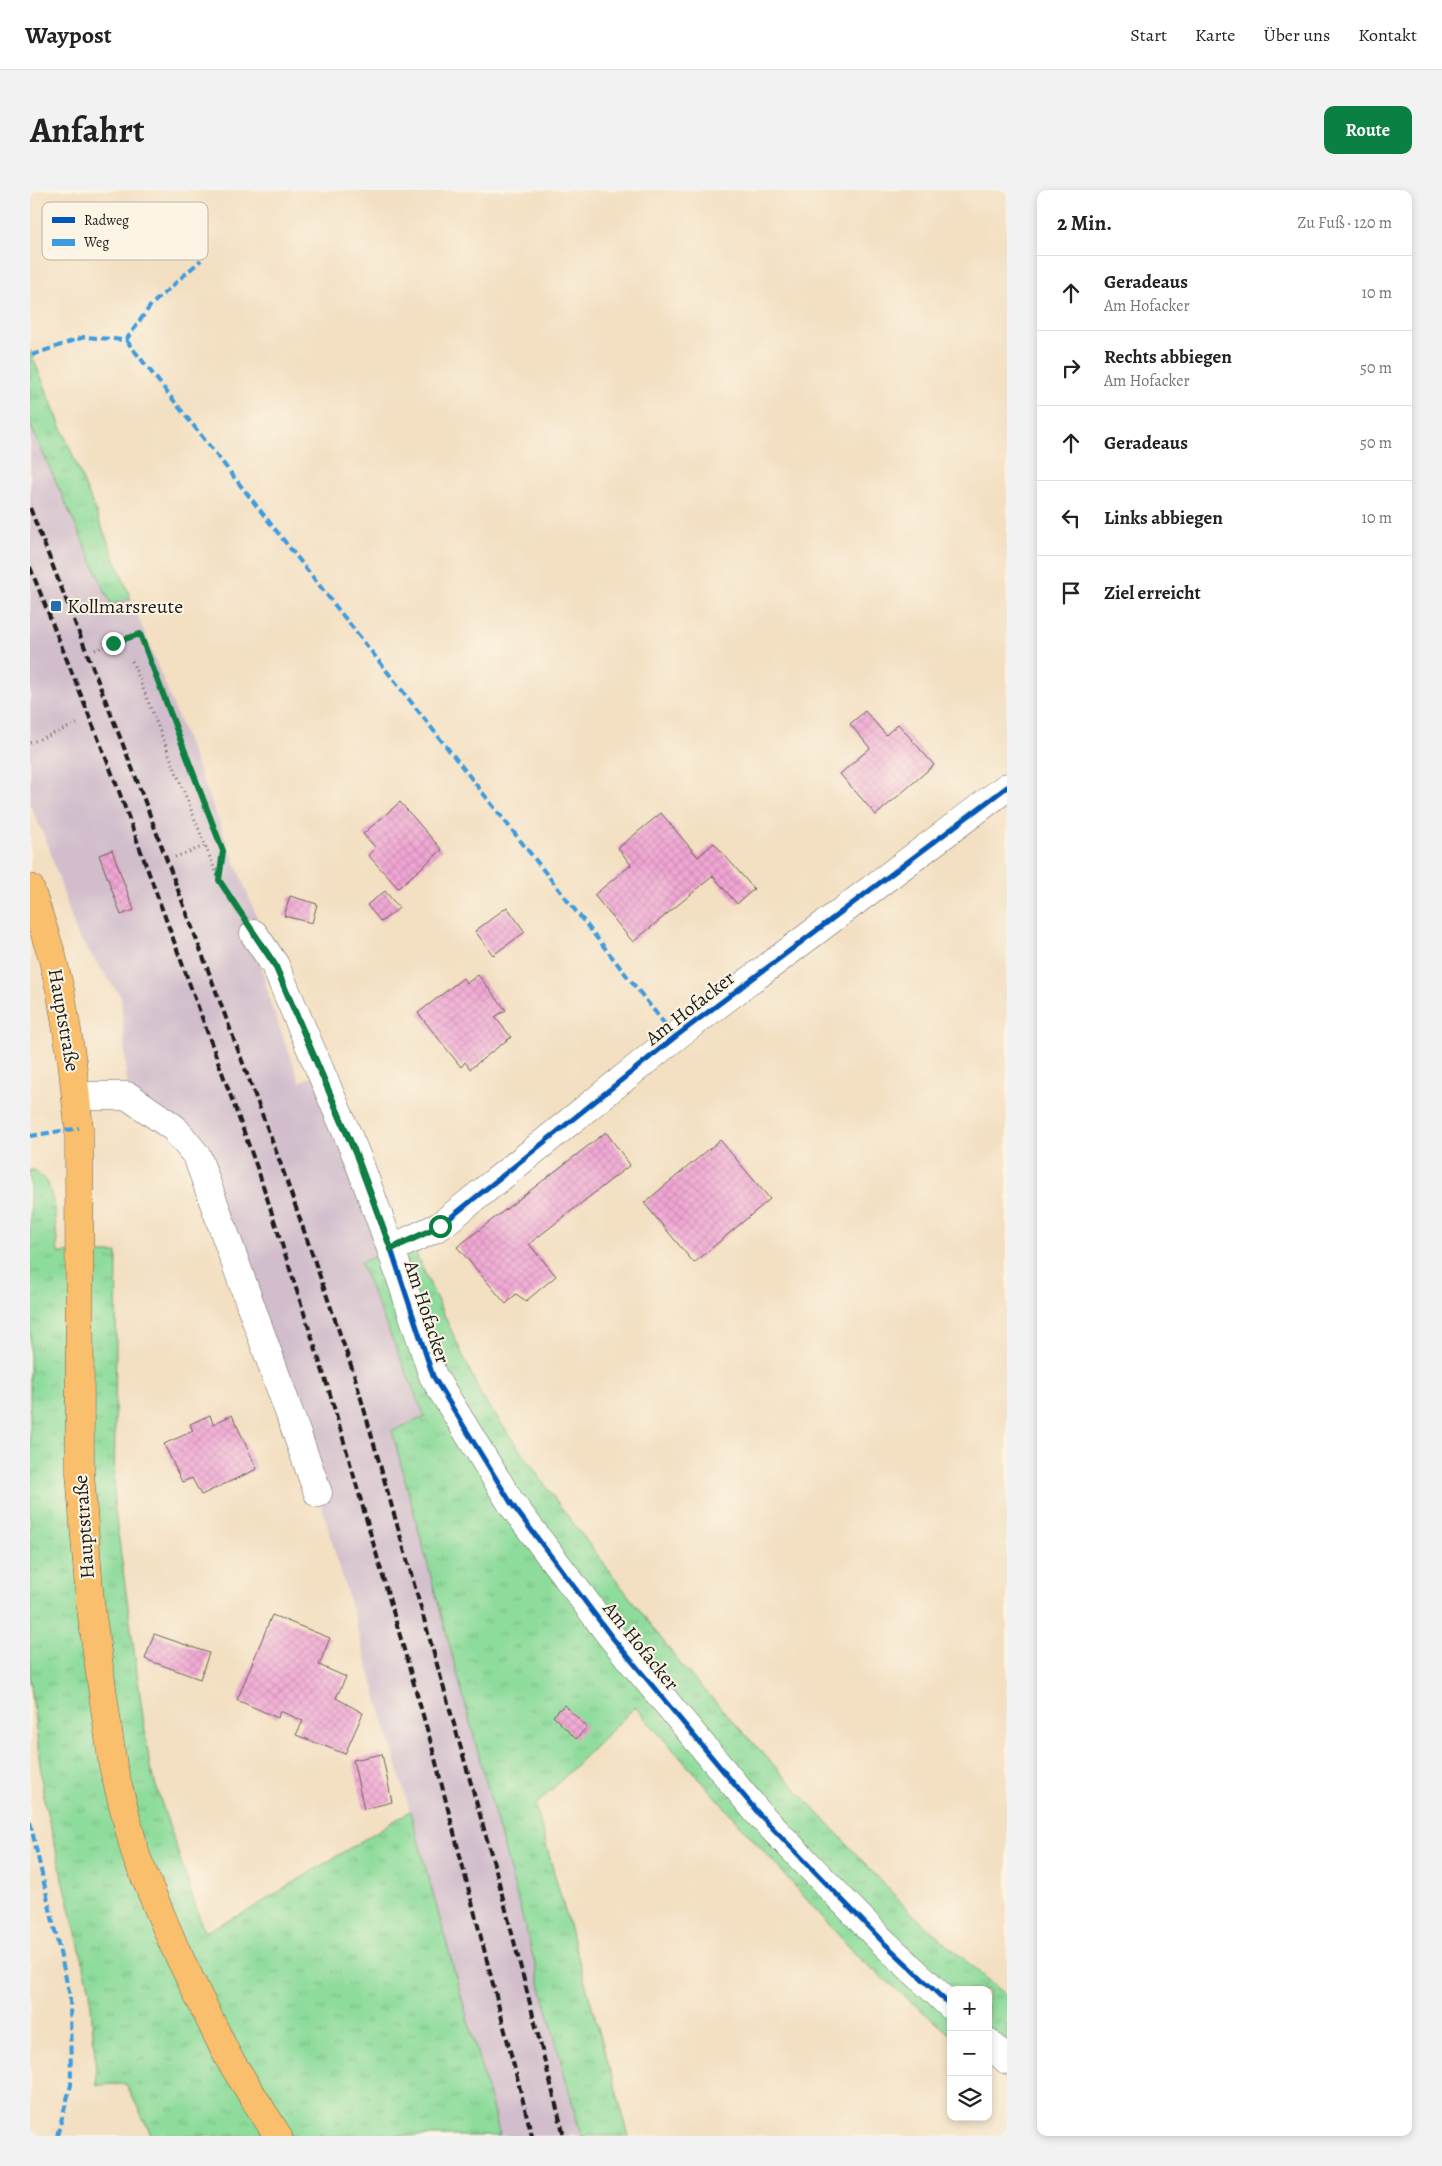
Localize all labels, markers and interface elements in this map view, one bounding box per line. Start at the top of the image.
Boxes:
text: Waypost [25,19,112,51]
text: Start [1130,23,1167,47]
text: Karte [1195,23,1235,47]
text: Über uns [1263,23,1330,47]
text: Kontakt [1358,23,1417,47]
text: Anfahrt [30,106,145,154]
button: Route [1324,106,1412,154]
legend [42,202,208,260]
text: 2 Min. [1057,209,1112,237]
text: Radweg [84,211,129,230]
text: Zu Fuß · 120 m [1297,212,1392,234]
text: Weg [83,233,109,252]
text: Geradeaus [1104,269,1188,295]
icon: ahead [1057,279,1085,307]
text: 10 m [1362,282,1392,304]
text: Am Hofacker [1104,295,1190,317]
text: Rechts abbiegen [1104,344,1232,370]
icon: right [1057,354,1085,382]
text: 50 m [1360,357,1392,379]
text: Am Hofacker [1104,370,1190,392]
icon: ahead [1057,429,1085,457]
text: Geradeaus [1104,430,1188,456]
text: 50 m [1360,432,1392,454]
icon: left [1057,504,1085,532]
text: Links abbiegen [1104,505,1223,531]
text: 10 m [1362,507,1392,529]
icon: arrive [1057,579,1085,607]
text: Ziel erreicht [1104,580,1201,606]
place label: Kollmarsreute [67,593,183,620]
marker: Kollmarsreute [49,599,63,613]
route end [102,632,125,655]
street label: Am Hofacker [639,964,741,1052]
street label: Hauptstraße [42,966,86,1074]
route start [429,1215,452,1238]
street label: Am Hofacker [397,1256,456,1367]
street label: Hauptstraße [67,1474,101,1580]
street label: Am Hofacker [596,1595,685,1696]
map controls [947,1986,992,2121]
button: + [947,1986,992,2031]
button: − [947,2031,992,2076]
button: layers [947,2076,992,2121]

